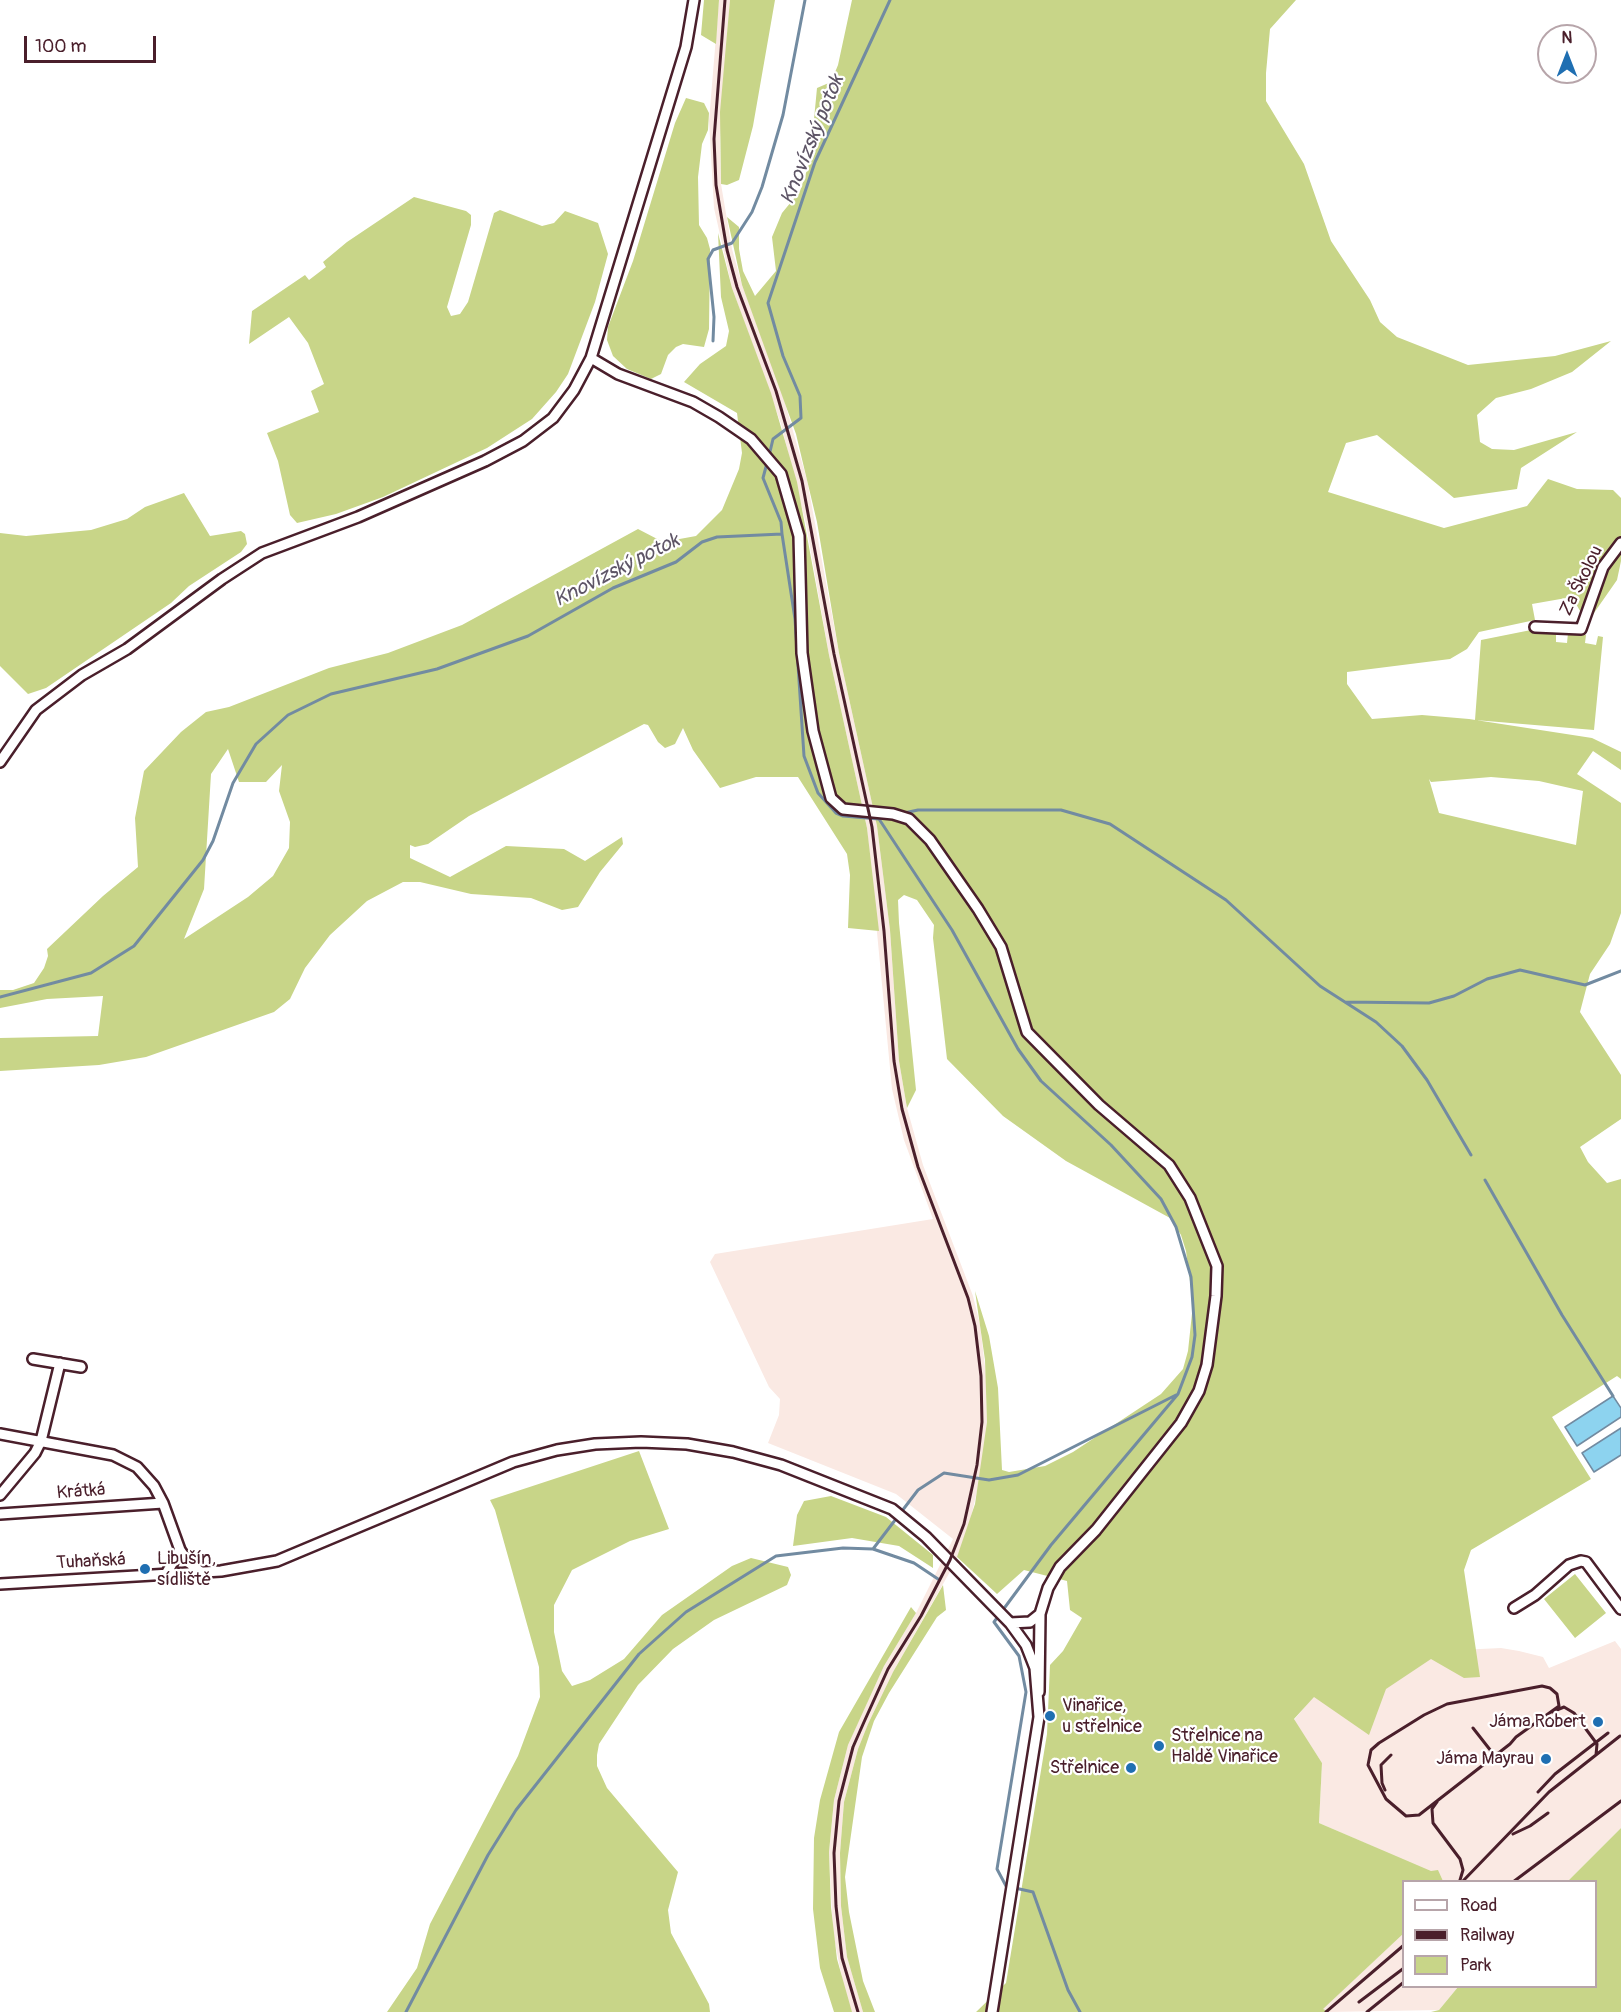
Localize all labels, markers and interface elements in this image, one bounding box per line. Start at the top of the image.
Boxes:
scale bar [27,24,159,62]
north arrow [1537,24,1597,84]
text: N [1562,28,1572,48]
text: 100 m [35,35,87,58]
water label: Knovízský potok [776,72,850,208]
water label: Knovízský potok [551,529,683,613]
street label: Za Školou [1556,542,1608,620]
street label: Krátká [56,1480,106,1504]
place label: Libušín, sídliště [157,1548,216,1590]
street label: Tuhaňská [56,1549,126,1575]
marker: Libušín, sídliště [138,1562,152,1576]
place label: Vinařice, u střelnice [1062,1695,1142,1738]
marker: Vinařice, u střelnice [1043,1709,1057,1723]
place label: Jáma Robert [1489,1711,1586,1733]
marker: Jáma Robert [1591,1715,1605,1729]
place label: Střelnice na Haldě Vinařice [1171,1725,1278,1768]
marker: Střelnice na Haldě Vinařice [1152,1739,1166,1753]
place label: Jáma Mayrau [1436,1748,1534,1770]
marker: Jáma Mayrau [1539,1752,1553,1766]
place label: Střelnice [1050,1757,1119,1779]
marker: Střelnice [1124,1761,1138,1775]
legend [1402,1880,1597,1988]
text: Road [1460,1894,1497,1917]
text: Railway [1460,1924,1515,1947]
text: Park [1460,1954,1492,1977]

